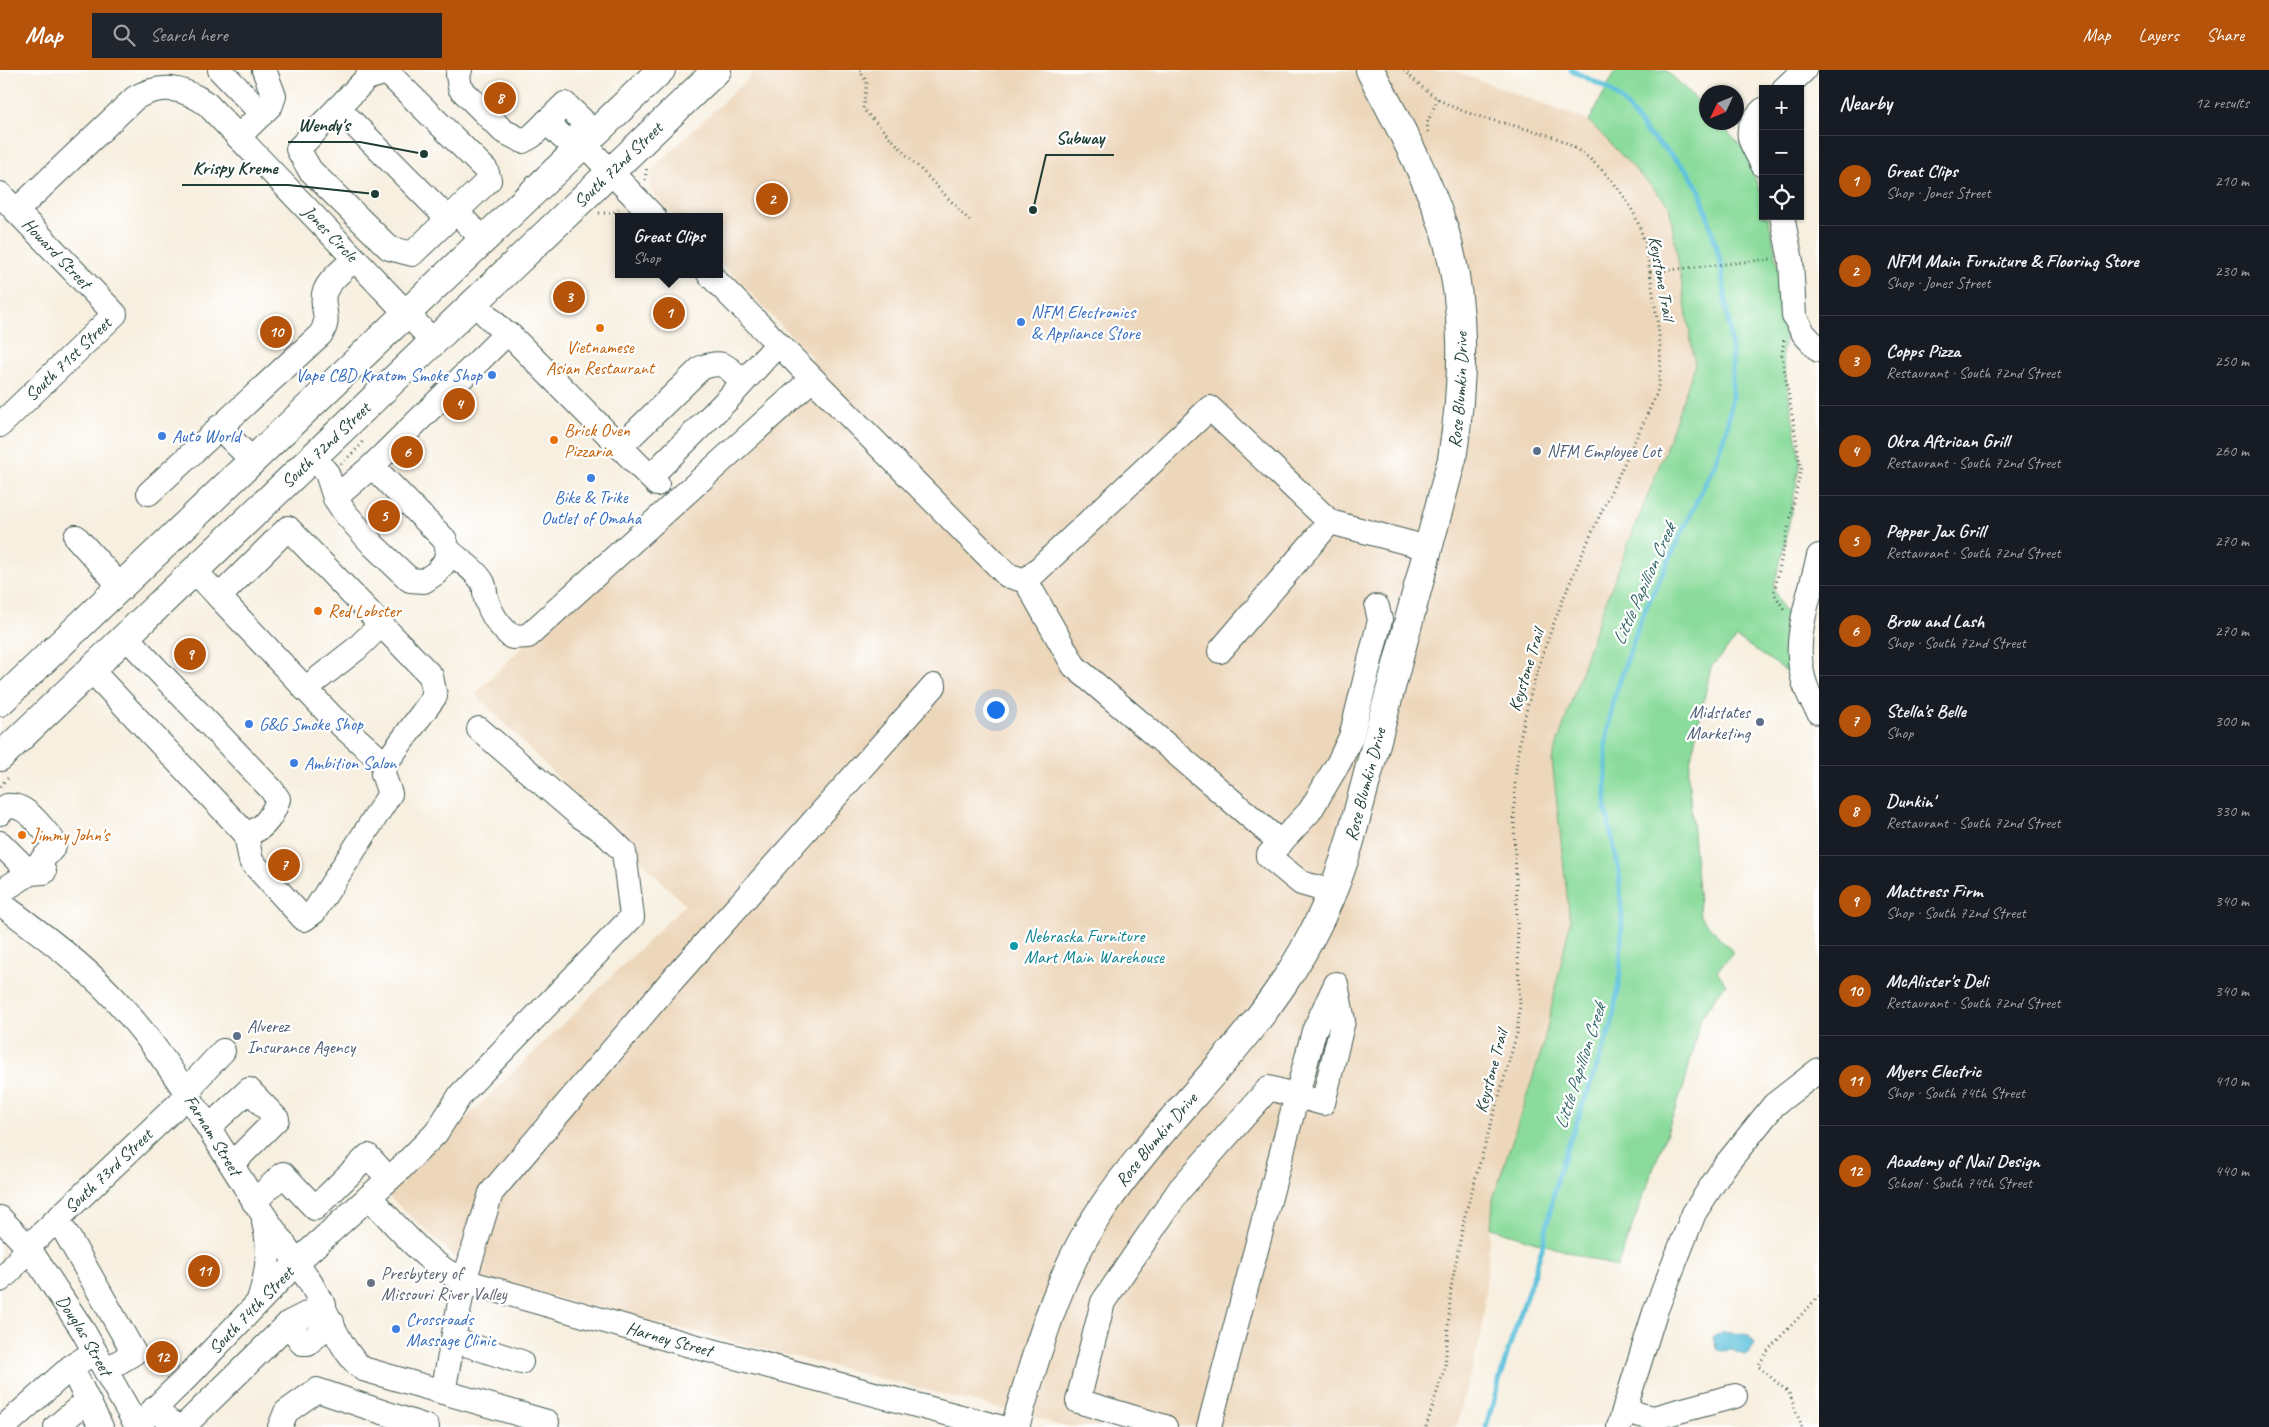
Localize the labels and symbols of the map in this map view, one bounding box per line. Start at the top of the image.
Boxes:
pin: 8 [484,79,516,117]
north arrow [1699,85,1744,130]
callout: Wendy's [288,108,360,142]
text: Wendy's [298,113,352,137]
street label: South 72nd Street [569,116,669,212]
callout: Subway [1046,121,1114,155]
text: Subway [1056,126,1107,150]
callout: Krispy Kreme [182,151,288,185]
text: Krispy Kreme [192,156,279,180]
pin: 2 [756,180,788,218]
street label: Jones Circle [298,200,363,267]
street label: Howard Street [18,213,98,296]
street label: Keystone Trail [1644,234,1681,325]
pin: 3 [553,278,585,316]
pin: 1 [653,294,685,332]
place label: NFM Electronics & Appliance Store [1031,301,1141,344]
street label: South 71st Street [20,311,117,406]
pin: 10 [260,313,292,351]
marker: NFM Electronics & Appliance Store [1015,316,1027,328]
marker: Vietnamese Asian Restaurant [594,322,606,334]
street label: Rose Blumkin Drive [1443,331,1472,449]
place label: Vietnamese Asian Restaurant [546,336,656,379]
place label: Vape CBD Kratom Smoke Shop [296,364,483,386]
marker: Vape CBD Kratom Smoke Shop [486,369,498,381]
pin: 4 [443,385,475,423]
street label: South 72nd Street [277,396,376,493]
place label: Brick Oven Pizzaria [564,419,631,462]
place label: Auto World [172,425,243,447]
marker: Auto World [156,430,168,442]
pin: 6 [391,433,423,471]
marker: Brick Oven Pizzaria [548,434,560,446]
place label: NFM Employee Lot [1547,440,1663,462]
marker: NFM Employee Lot [1531,445,1543,457]
marker: Bike & Trike Outlet of Omaha [585,472,597,484]
place label: Bike & Trike Outlet of Omaha [541,486,643,529]
pin: 5 [368,497,400,535]
water label: Little Papillion Creek [1607,516,1683,649]
place label: Red Lobster [328,600,403,622]
marker: Red Lobster [312,605,324,617]
street label: Keystone Trail [1503,623,1550,714]
pin: 9 [174,635,206,673]
your location [983,697,1009,723]
place label: Midstates Marketing [1686,701,1752,744]
place label: G&G Smoke Shop [259,713,364,735]
marker: Midstates Marketing [1754,716,1766,728]
marker: G&G Smoke Shop [243,718,255,730]
street label: Rose Blumkin Drive [1340,724,1391,843]
place label: Ambition Salon [304,752,397,774]
marker: Ambition Salon [288,757,300,769]
place label: Jimmy John's [31,824,111,846]
marker: Jimmy John's [16,829,28,841]
pin: 7 [268,846,300,884]
place label: Nebraska Furniture Mart Main Warehouse [1024,925,1165,968]
marker: Nebraska Furniture Mart Main Warehouse [1008,940,1020,952]
water label: Little Papillion Creek [1548,997,1613,1132]
place label: Alverez Insurance Agency [247,1015,357,1058]
street label: Keystone Trail [1469,1024,1513,1115]
marker: Alverez Insurance Agency [231,1030,243,1042]
street label: Rose Blumkin Drive [1110,1087,1203,1191]
street label: Farnam Street [180,1091,248,1182]
street label: South 73rd Street [60,1123,158,1218]
pin: 11 [188,1252,220,1290]
street label: South 74th Street [204,1260,300,1359]
place label: Presbytery of Missouri River Valley [381,1262,509,1305]
marker: Presbytery of Missouri River Valley [365,1277,377,1289]
street label: Douglas Street [52,1291,119,1382]
place label: Crossroads Massage Clinic [406,1308,497,1351]
street label: Harney Street [624,1317,718,1362]
marker: Crossroads Massage Clinic [390,1323,402,1335]
pin: 12 [146,1338,178,1376]

